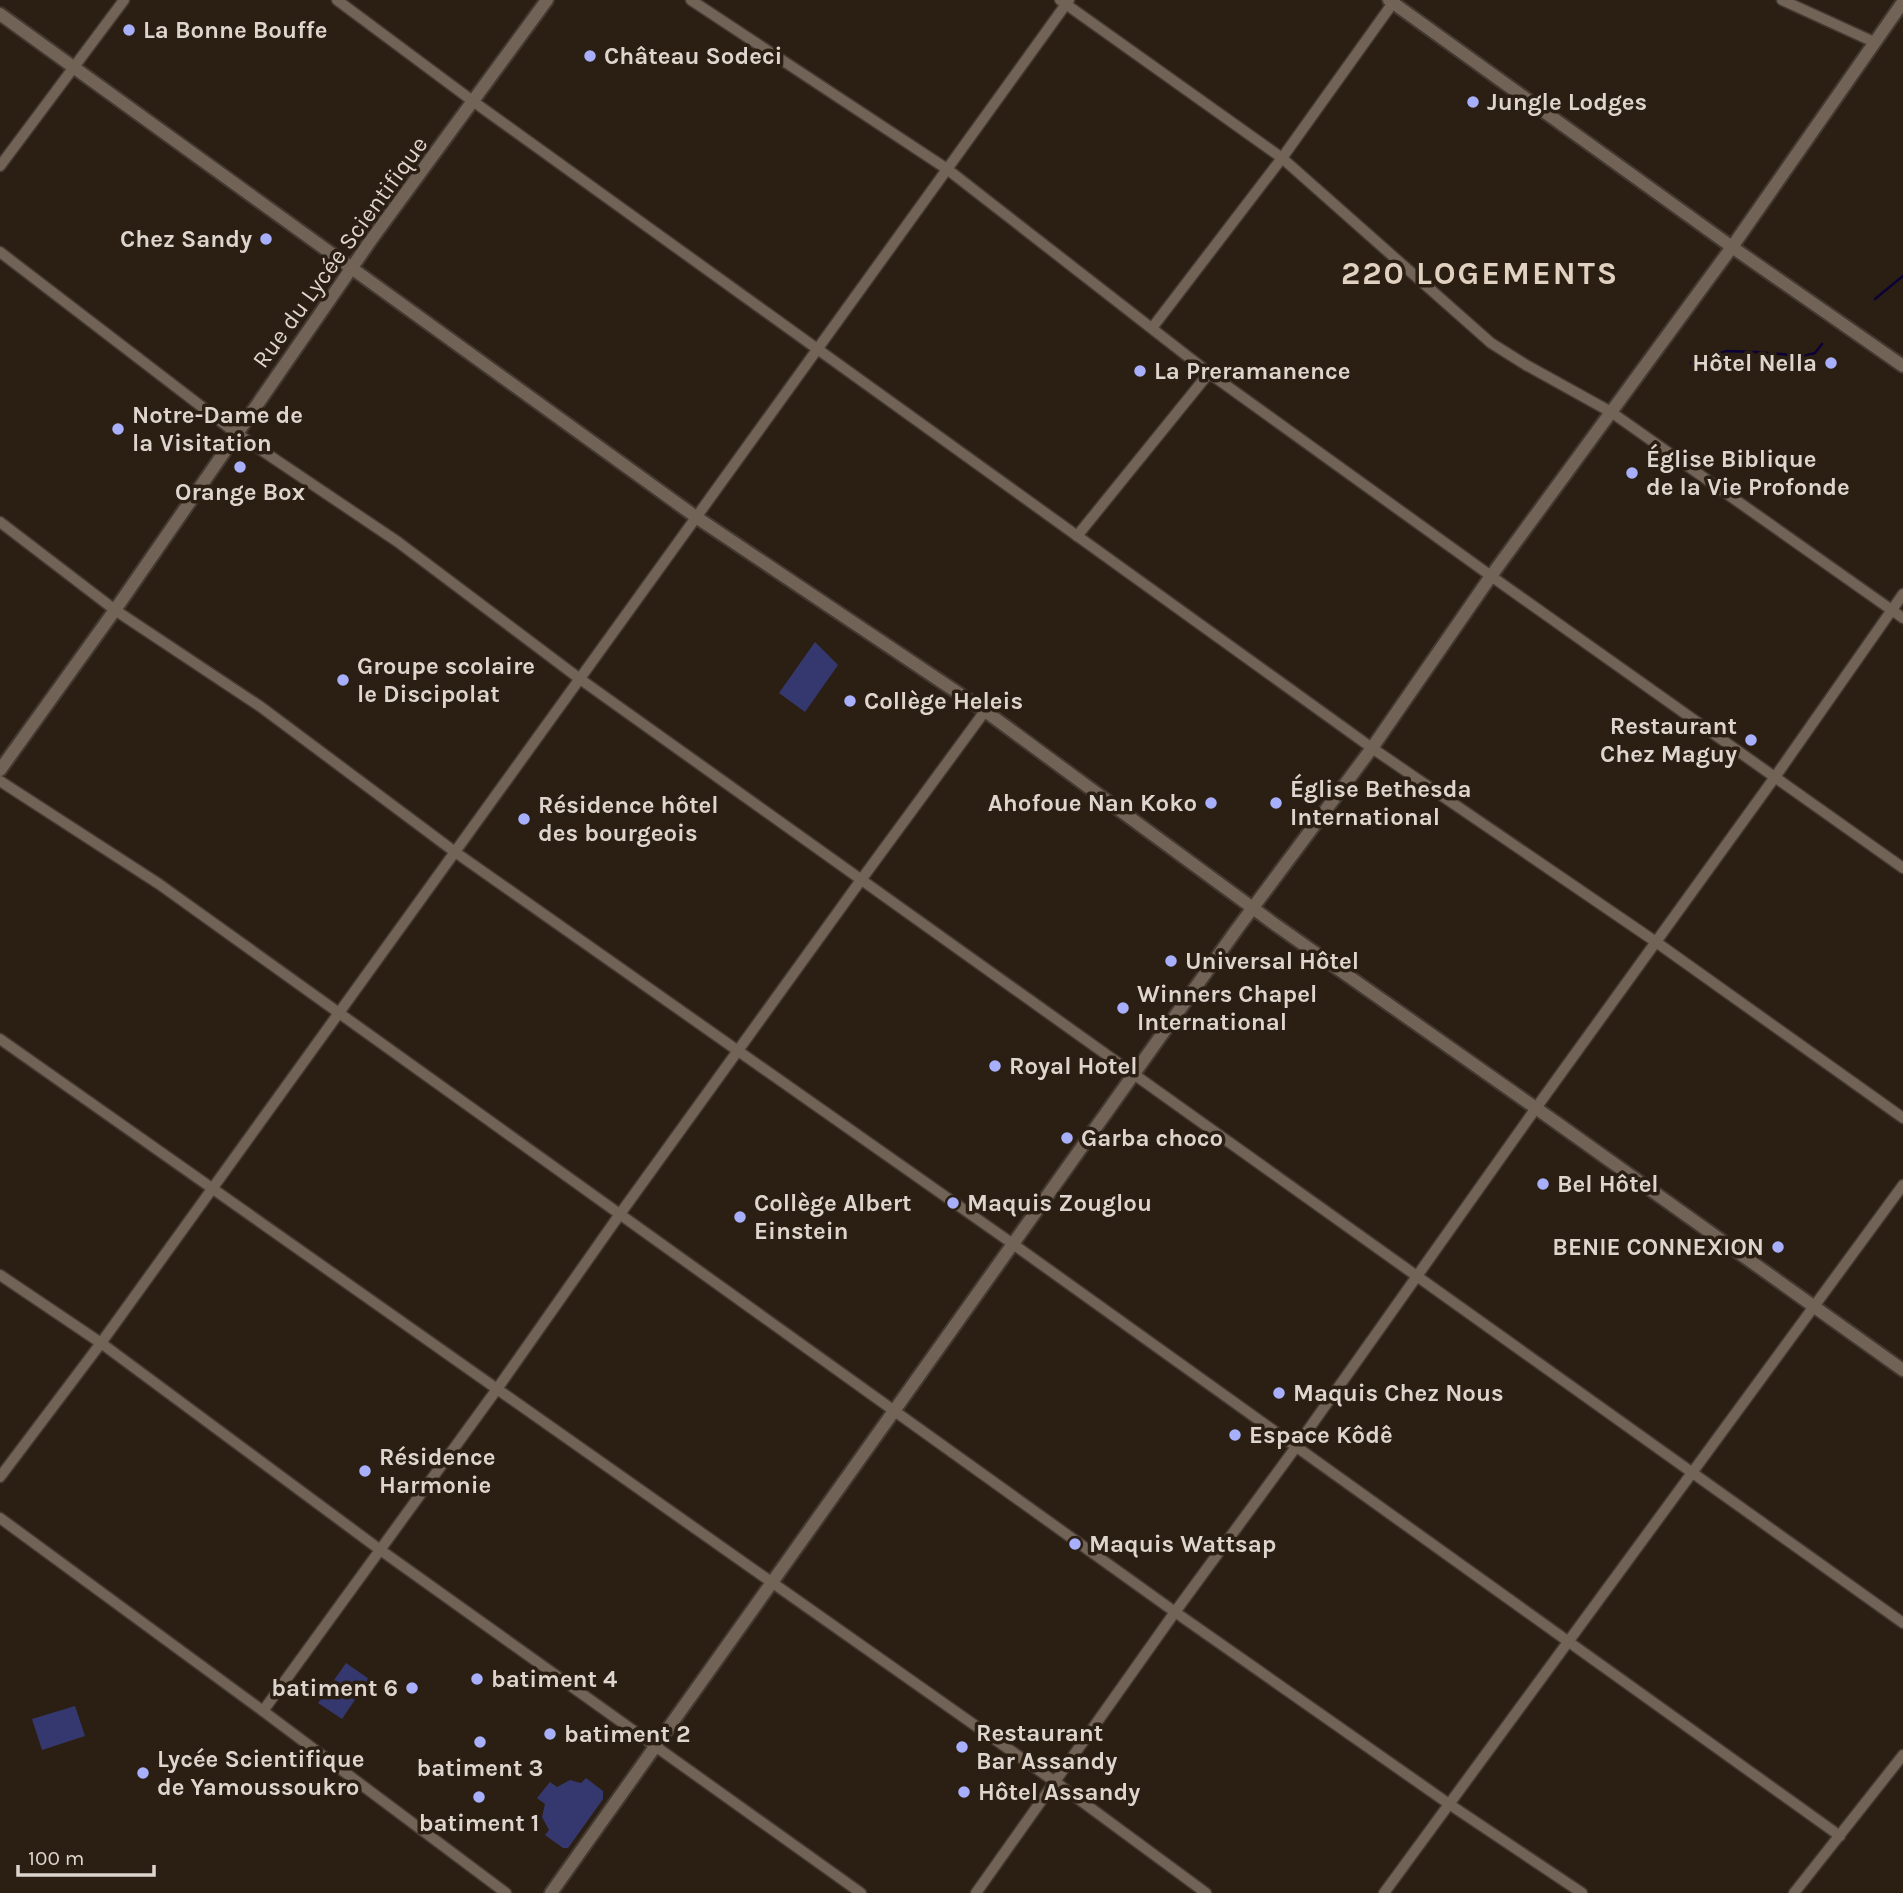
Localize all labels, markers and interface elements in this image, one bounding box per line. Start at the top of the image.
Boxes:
place label: La Bonne Bouffe [143,16,327,44]
marker: La Bonne Bouffe [121,22,137,38]
place label: Château Sodeci [604,42,782,70]
marker: Château Sodeci [582,48,598,64]
place label: Jungle Lodges [1487,88,1647,116]
marker: Jungle Lodges [1465,94,1481,110]
street label: Rue du Lycée Scientifique [247,131,433,373]
place label: Chez Sandy [120,225,252,253]
marker: Chez Sandy [258,231,274,247]
district label: 220 LOGEMENTS [1341,255,1619,292]
place label: Hôtel Nella [1692,349,1817,377]
marker: Hôtel Nella [1823,355,1839,371]
place label: La Preramanence [1154,357,1350,385]
marker: La Preramanence [1132,363,1148,379]
place label: Notre-Dame de la Visitation [132,401,303,457]
marker: Notre-Dame de la Visitation [110,421,126,437]
place label: Église Biblique de la Vie Profonde [1646,443,1850,501]
marker: Orange Box [232,459,248,475]
marker: Église Biblique de la Vie Profonde [1624,465,1640,481]
place label: Orange Box [175,478,305,506]
place label: Groupe scolaire le Discipolat [357,652,535,708]
marker: Groupe scolaire le Discipolat [335,672,351,688]
place label: Collège Heleis [864,687,1023,715]
marker: Collège Heleis [842,693,858,709]
place label: Restaurant Chez Maguy [1600,712,1737,768]
marker: Restaurant Chez Maguy [1743,732,1759,748]
place label: Église Bethesda International [1290,773,1472,831]
place label: Ahofoue Nan Koko [988,789,1197,817]
place label: Résidence hôtel des bourgeois [538,791,719,847]
marker: Ahofoue Nan Koko [1203,795,1219,811]
marker: Église Bethesda International [1268,795,1284,811]
marker: Résidence hôtel des bourgeois [516,811,532,827]
place label: Universal Hôtel [1185,947,1359,975]
marker: Universal Hôtel [1163,953,1179,969]
place label: Winners Chapel International [1137,980,1317,1036]
marker: Winners Chapel International [1115,1000,1131,1016]
place label: Royal Hotel [1009,1052,1138,1080]
marker: Royal Hotel [987,1058,1003,1074]
place label: Garba choco [1081,1124,1223,1152]
marker: Garba choco [1059,1130,1075,1146]
place label: Bel Hôtel [1557,1170,1659,1198]
marker: Bel Hôtel [1535,1176,1551,1192]
place label: Collège Albert Einstein [754,1189,912,1245]
place label: Maquis Zouglou [967,1189,1152,1217]
marker: Maquis Zouglou [945,1195,961,1211]
marker: Collège Albert Einstein [732,1209,748,1225]
place label: BENIE CONNEXION [1552,1233,1764,1261]
marker: BENIE CONNEXION [1770,1239,1786,1255]
place label: Maquis Chez Nous [1293,1379,1504,1407]
marker: Maquis Chez Nous [1271,1385,1287,1401]
place label: Espace Kôdê [1249,1421,1393,1449]
marker: Espace Kôdê [1227,1427,1243,1443]
place label: Résidence Harmonie [379,1443,496,1499]
marker: Résidence Harmonie [357,1463,373,1479]
place label: Maquis Wattsap [1089,1530,1276,1558]
marker: Maquis Wattsap [1067,1536,1083,1552]
place label: batiment 4 [491,1665,617,1693]
marker: batiment 4 [469,1671,485,1687]
place label: batiment 6 [271,1674,398,1702]
marker: batiment 6 [404,1680,420,1696]
place label: Restaurant Bar Assandy [976,1719,1117,1775]
place label: batiment 2 [564,1720,691,1748]
marker: batiment 2 [542,1726,558,1742]
marker: batiment 3 [472,1734,488,1750]
marker: Restaurant Bar Assandy [954,1739,970,1755]
place label: Lycée Scientifique de Yamoussoukro [157,1745,364,1801]
place label: batiment 3 [416,1754,544,1782]
marker: Lycée Scientifique de Yamoussoukro [135,1765,151,1781]
place label: Hôtel Assandy [978,1778,1140,1806]
marker: Hôtel Assandy [956,1784,972,1800]
marker: batiment 1 [471,1789,487,1805]
place label: batiment 1 [419,1809,539,1837]
scale bar [18,1834,154,1878]
text: 100 m [28,1846,85,1870]

